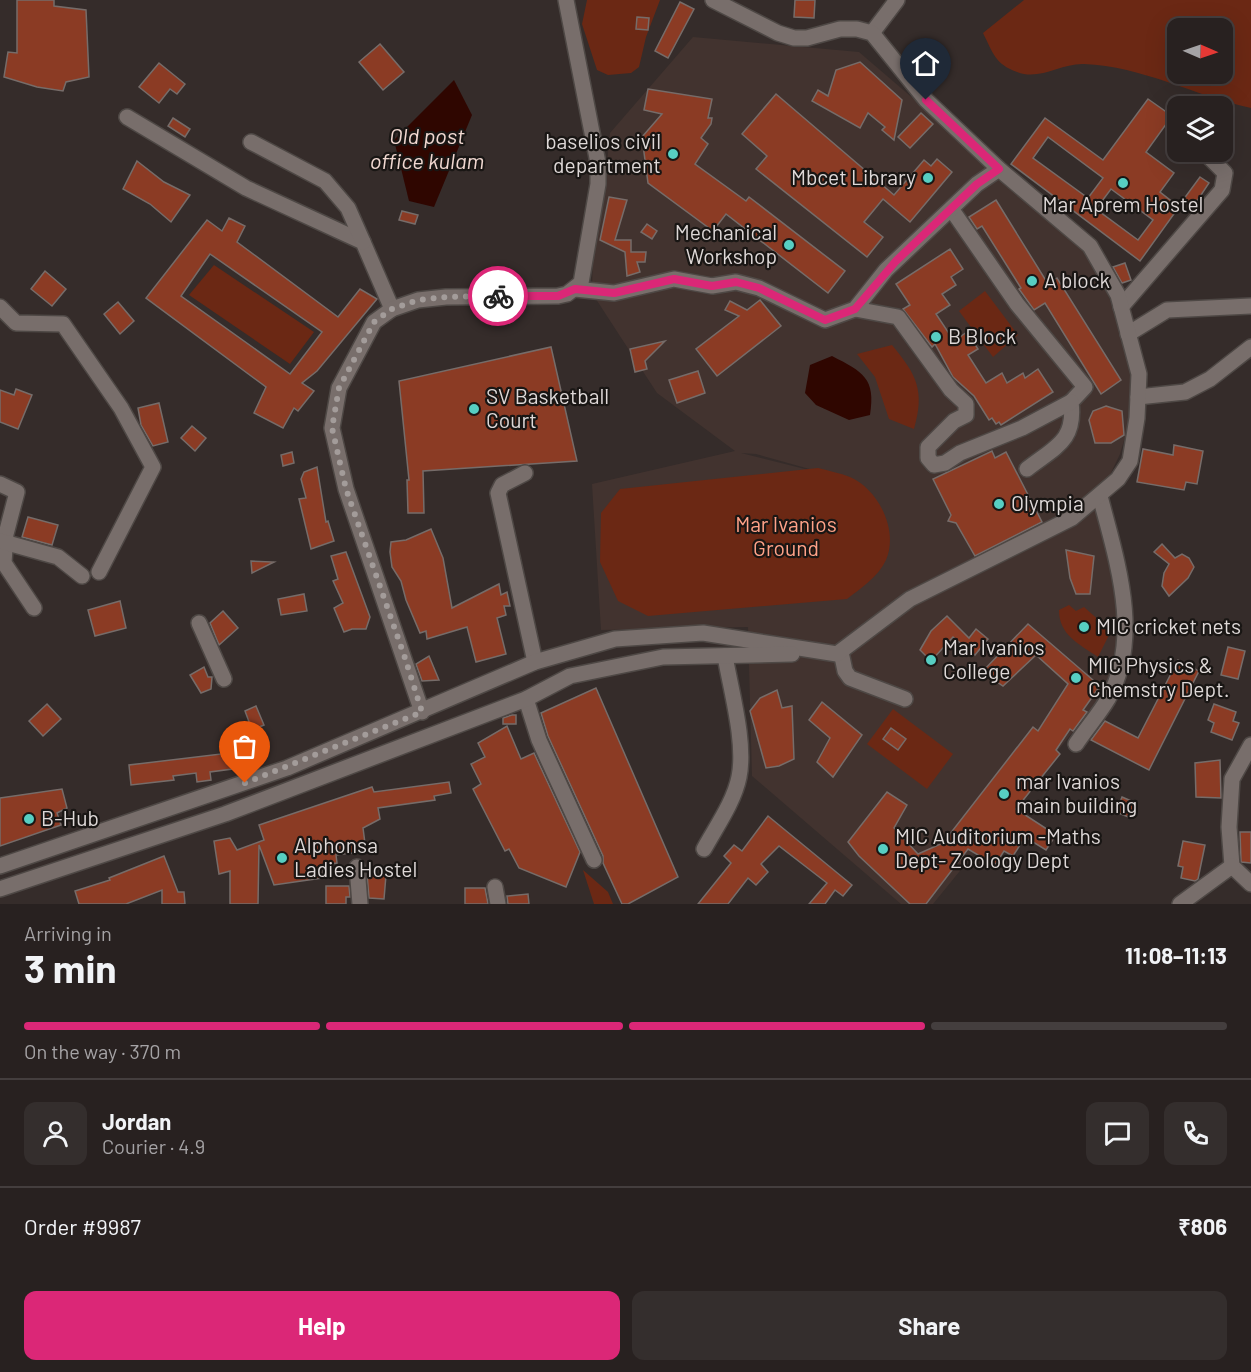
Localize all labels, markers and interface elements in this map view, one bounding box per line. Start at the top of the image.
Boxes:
north arrow [1167,18,1233,84]
map controls [1167,18,1233,162]
pin [900,38,951,100]
icon: home [909,47,942,80]
button: layers [1167,96,1233,162]
water label: Old post office kulam [370,122,484,173]
place label: baselios civil department [545,128,661,177]
marker: baselios civil department [666,147,680,161]
place label: Mbcet Library [791,164,916,189]
marker: Mbcet Library [921,171,935,185]
marker: Mar Aprem Hostel [1116,176,1130,190]
place label: Mar Aprem Hostel [1043,191,1203,216]
place label: Mechanical Workshop [675,219,777,268]
marker: Mechanical Workshop [782,238,796,252]
courier [468,266,528,326]
place label: A block [1044,267,1110,292]
marker: A block [1025,274,1039,288]
icon: bike [482,280,515,313]
place label: B Block [948,323,1016,348]
marker: B Block [929,330,943,344]
place label: SV Basketball Court [486,383,609,432]
marker: SV Basketball Court [467,402,481,416]
place label: Olympia [1011,490,1084,515]
marker: Olympia [992,497,1006,511]
park label: Mar Ivanios Ground [735,511,837,560]
place label: MIC cricket nets [1096,613,1241,638]
marker: MIC cricket nets [1077,620,1091,634]
place label: Mar Ivanios College [943,634,1045,683]
place label: MIC Physics & Chemstry Dept. [1088,652,1230,701]
marker: Mar Ivanios College [924,653,938,667]
marker: MIC Physics & Chemstry Dept. [1069,671,1083,685]
pin [219,721,270,783]
icon: bag [228,730,261,763]
place label: mar Ivanios main building [1016,768,1137,817]
marker: mar Ivanios main building [997,787,1011,801]
place label: B-Hub [41,805,99,830]
marker: B-Hub [22,812,36,826]
place label: MIC Auditorium -Maths Dept- Zoology Dept [895,823,1101,872]
place label: Alphonsa Ladies Hostel [294,832,417,881]
marker: MIC Auditorium -Maths Dept- Zoology Dept [876,842,890,856]
marker: Alphonsa Ladies Hostel [275,851,289,865]
text: Arriving in [24,921,112,945]
text: 11:08–11:13 [1125,942,1227,968]
text: 3 min [24,944,117,991]
text: On the way · 370 m [24,1039,181,1063]
button: person [24,1102,87,1165]
button: chat [1086,1102,1149,1165]
button: phone [1164,1102,1227,1165]
text: Jordan [102,1108,171,1134]
text: Courier · 4.9 [102,1134,205,1158]
text: Order #9987 [24,1213,141,1239]
text: ₹806 [1178,1213,1227,1239]
button: Help [24,1291,620,1360]
button: Share [632,1291,1227,1360]

